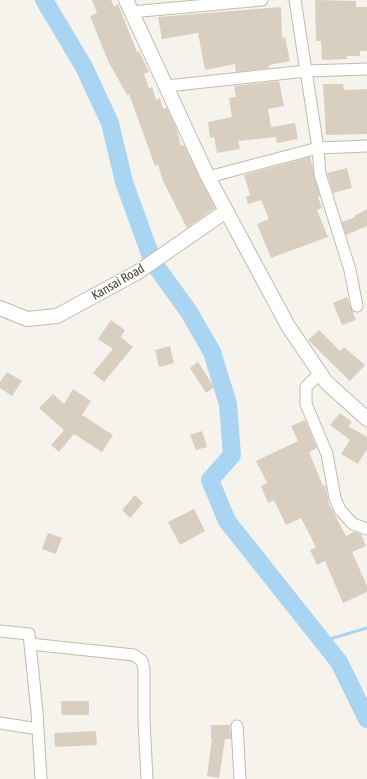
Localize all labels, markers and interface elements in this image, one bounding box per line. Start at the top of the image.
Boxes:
street label: Kansai Road [89,261,147,303]

